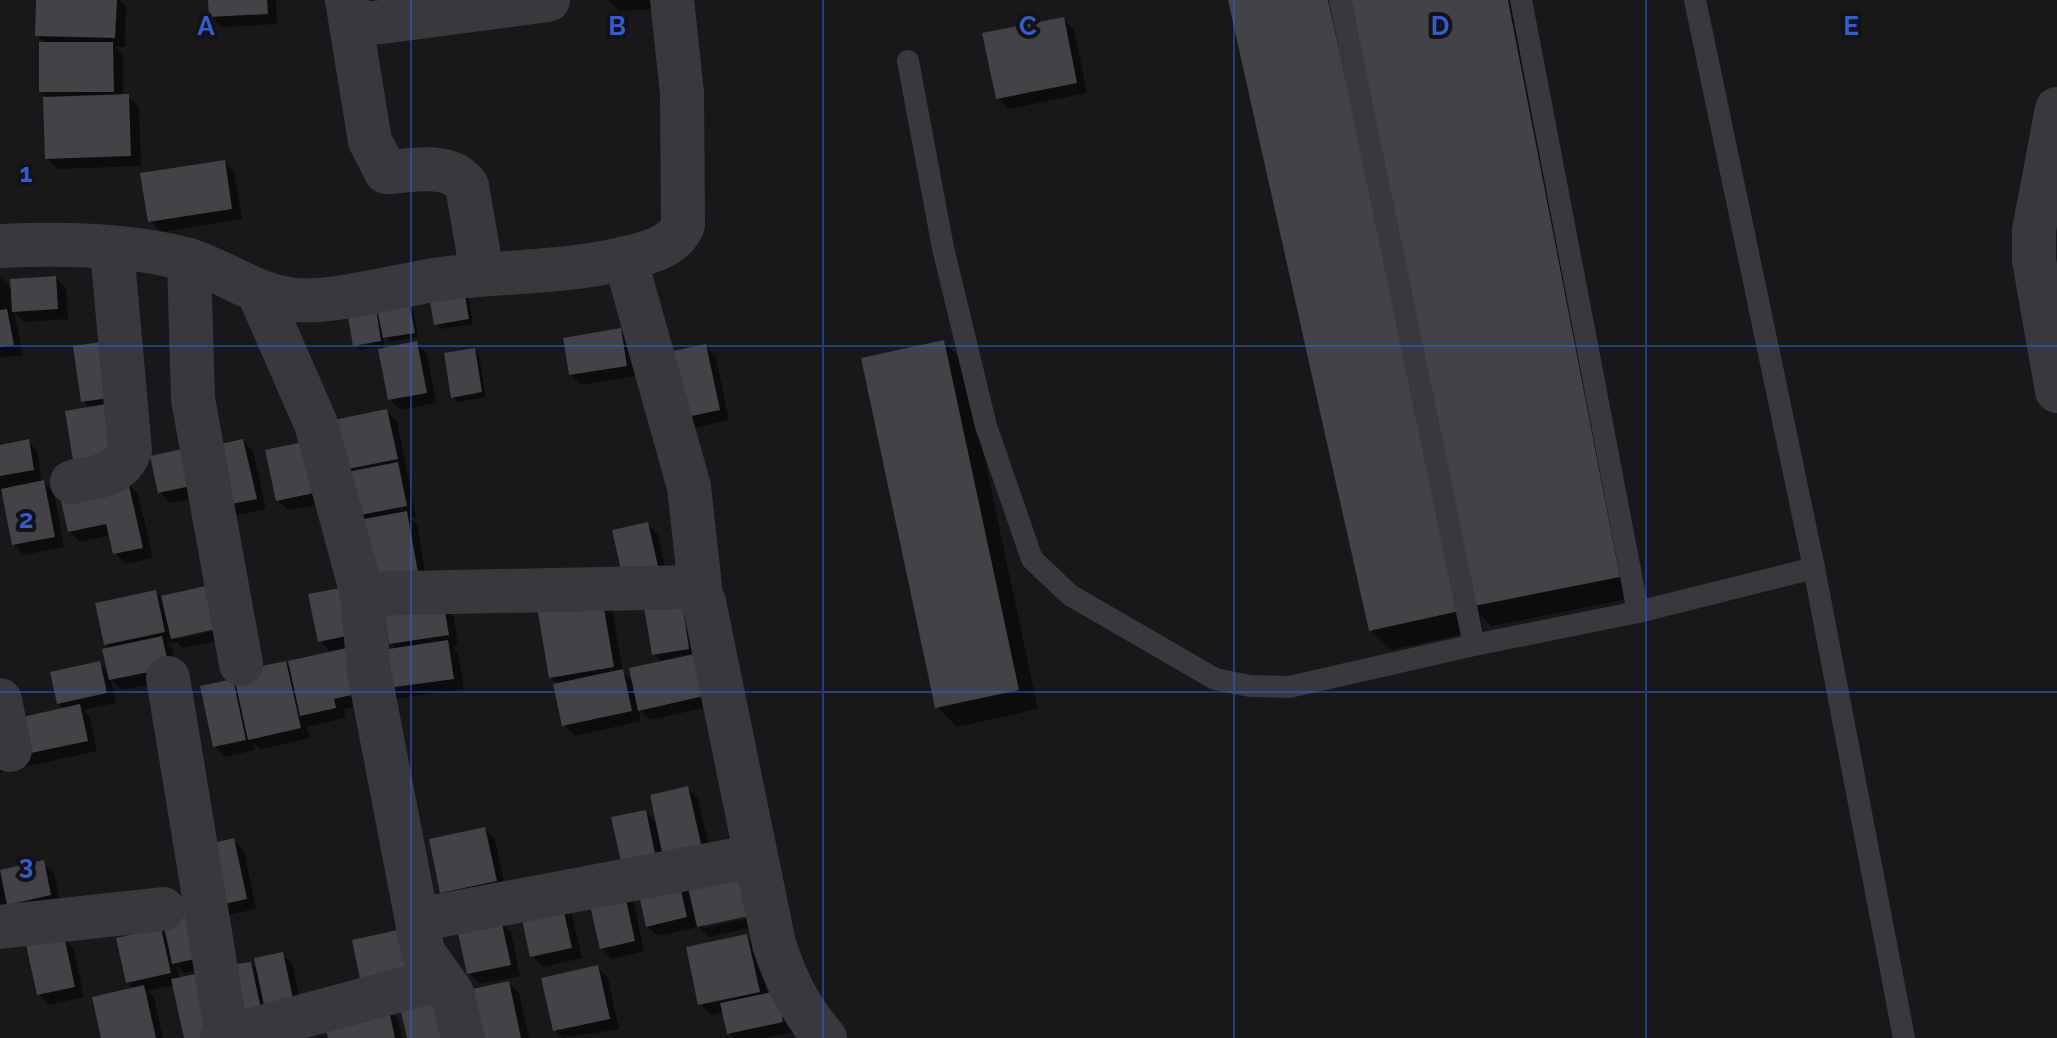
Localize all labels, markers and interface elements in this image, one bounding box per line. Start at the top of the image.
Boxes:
text: A [197,11,215,41]
text: B [608,11,626,41]
text: C [1019,11,1037,41]
text: D [1431,11,1449,41]
text: E [1843,11,1859,41]
text: 1 [20,158,33,188]
text: 2 [19,504,33,534]
text: 3 [19,850,33,880]

